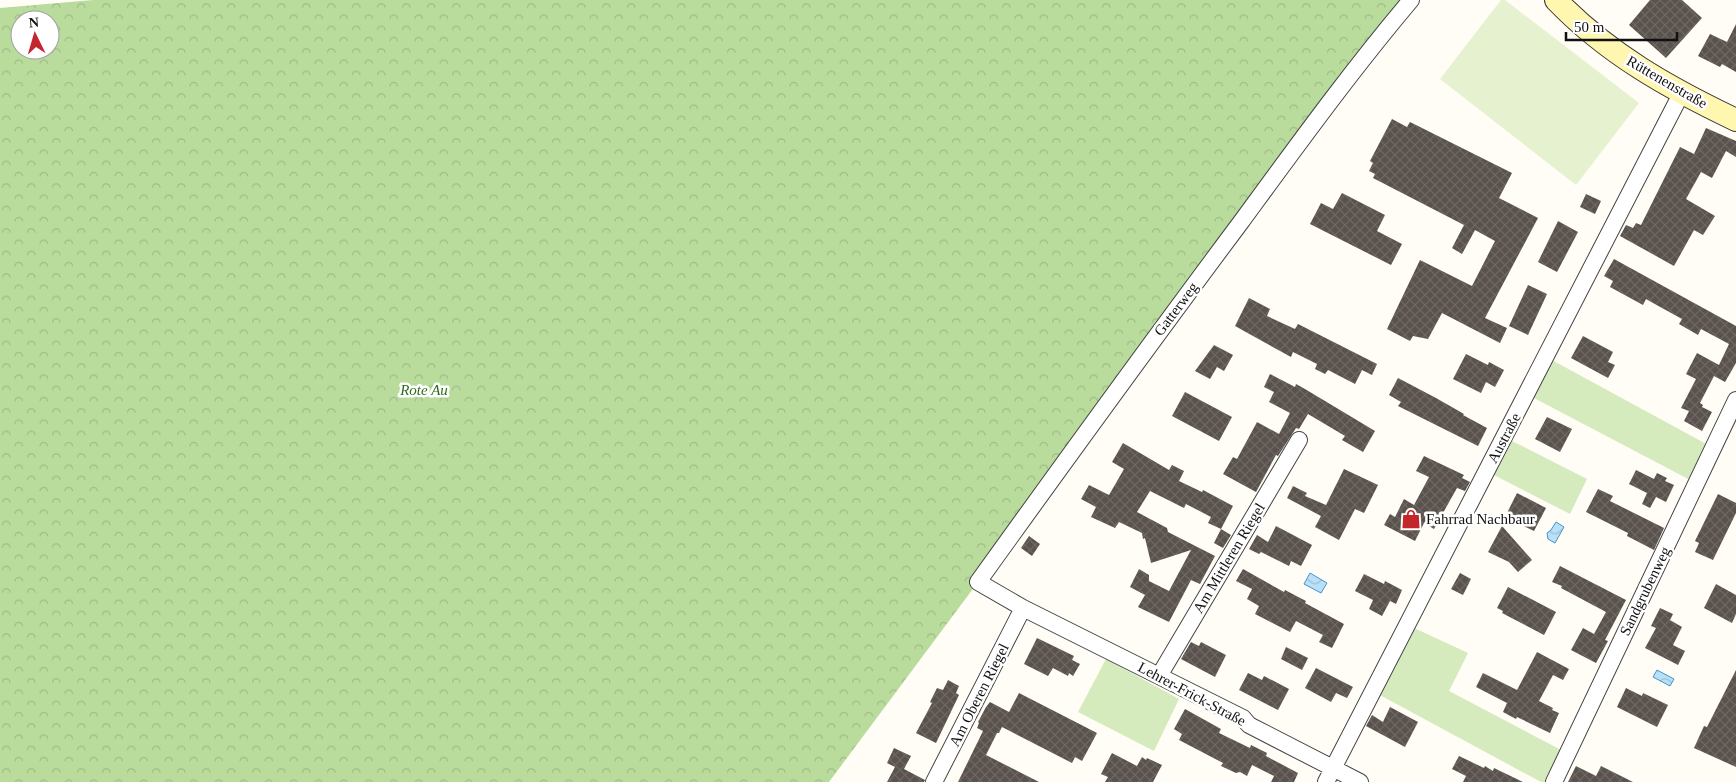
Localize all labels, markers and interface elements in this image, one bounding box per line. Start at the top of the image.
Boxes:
north arrow [10,10,60,60]
scale bar [1566,10,1677,42]
text: N [28,15,40,30]
text: 50 m [1574,19,1605,35]
street label: Rüttenenstraße [1624,53,1710,112]
street label: Gatterweg [1151,279,1201,339]
park label: Rote Au [399,382,448,398]
street label: Austraße [1484,410,1524,466]
street label: Am Mittleren Riegel [1190,500,1268,616]
shop icon: Fahrrad Nachbaur [1400,508,1422,530]
place label: Fahrrad Nachbaur [1426,511,1535,527]
street label: Sandgrubenweg [1617,544,1674,638]
street label: Am Oberen Riegel [946,641,1012,749]
street label: Lehrer-Frick-Straße [1135,659,1249,729]

